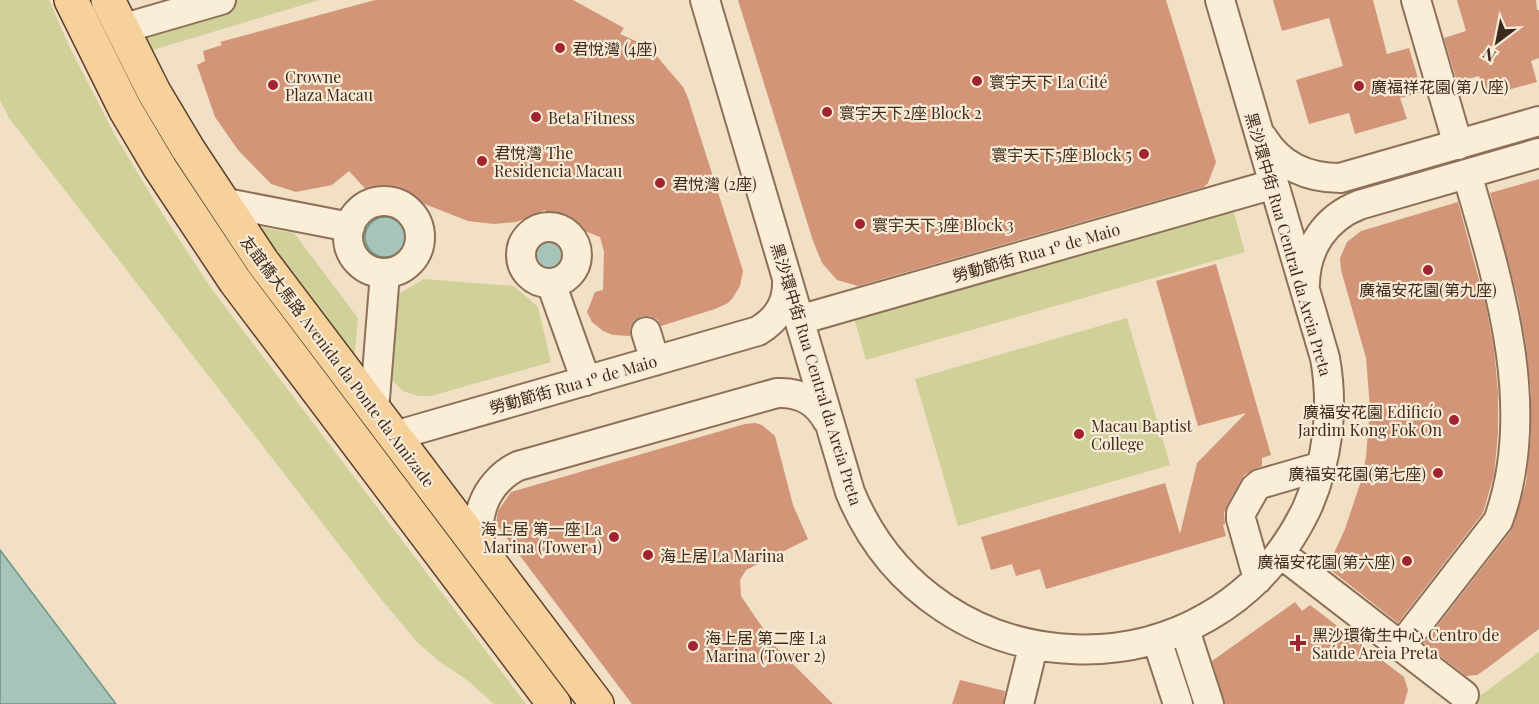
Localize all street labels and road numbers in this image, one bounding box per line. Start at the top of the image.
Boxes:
street label: 黑沙環中街 Rua Central da Areia Preta [1241,110,1337,378]
street label: 勞動節街 Rua 1º de Maio [950,218,1122,286]
street label: 友誼橋大馬路 Avenida da Ponte da Amizade [236,231,440,491]
street label: 黑沙環中街 Rua Central da Areia Preta [767,240,867,508]
street label: 勞動節街 Rua 1º de Maio [487,350,659,418]

